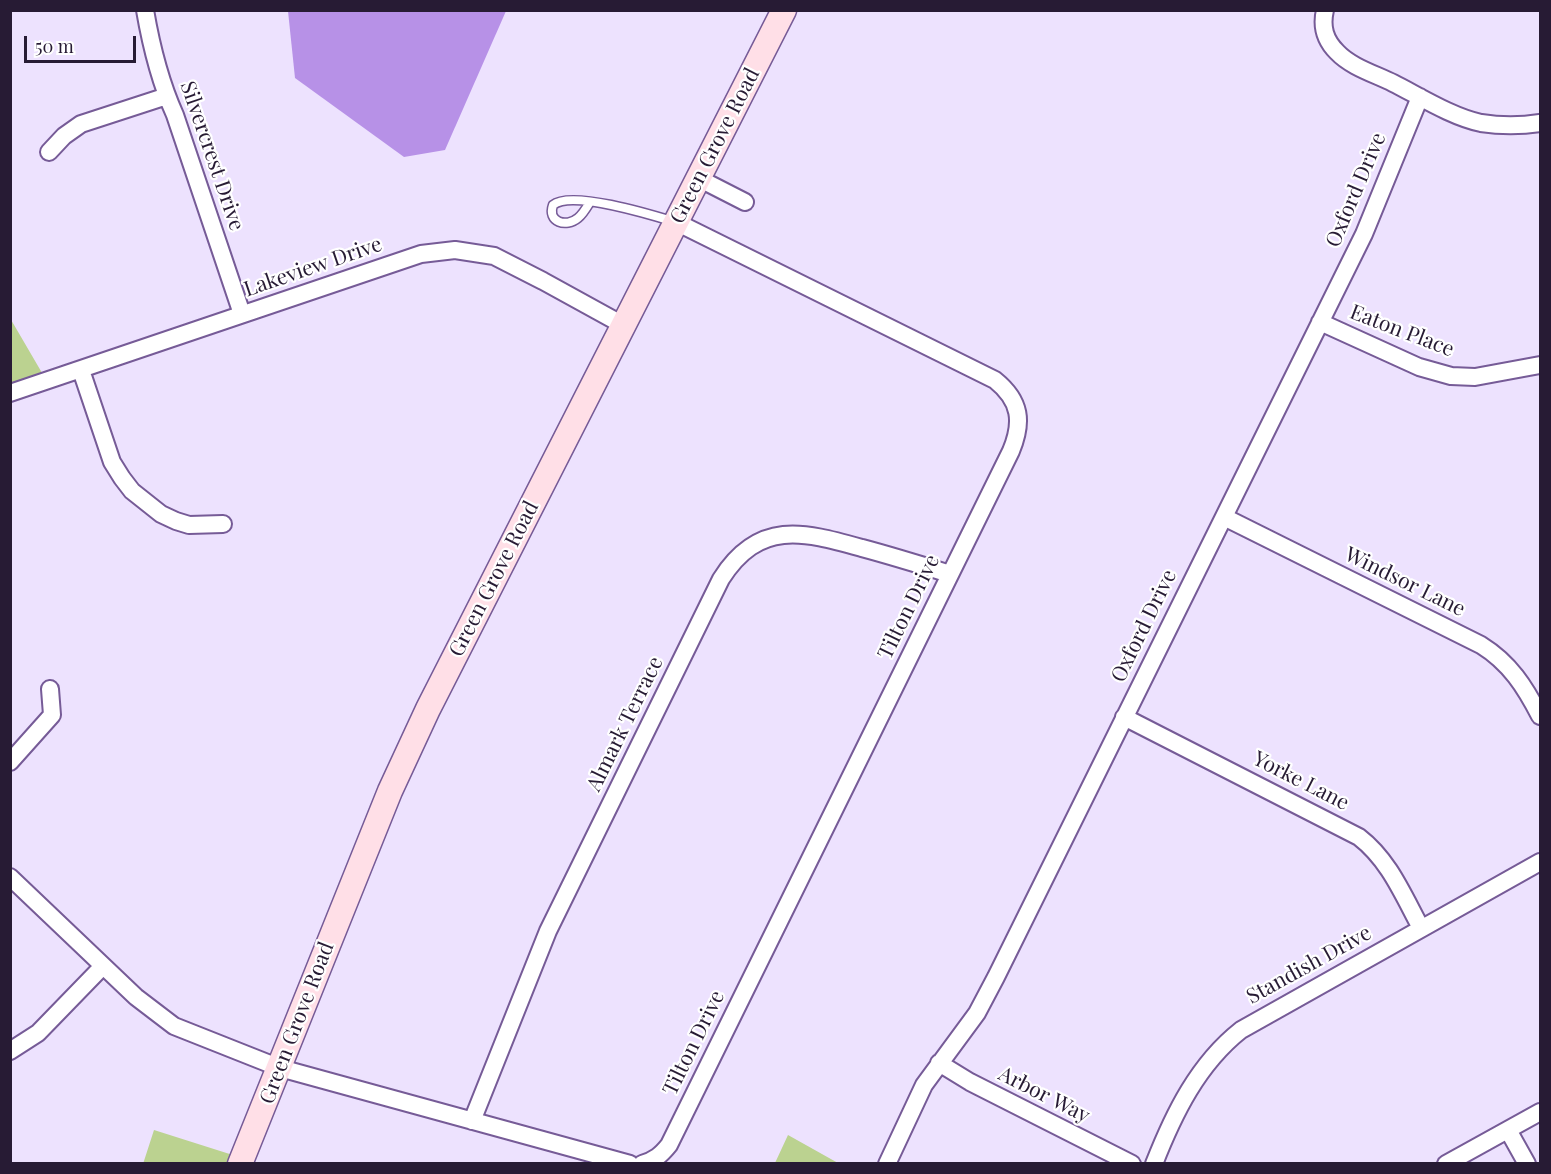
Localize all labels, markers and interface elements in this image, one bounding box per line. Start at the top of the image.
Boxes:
scale bar [27,24,140,62]
text: 50 m [35,34,74,58]
street label: Green Grove Road [665,64,765,228]
street label: Silvercrest Drive [175,78,249,234]
street label: Oxford Drive [1321,129,1391,251]
street label: Lakeview Drive [241,232,385,302]
street label: Eaton Place [1346,300,1458,362]
street label: Green Grove Road [444,497,544,661]
street label: Windsor Lane [1341,542,1469,622]
street label: Tilton Drive [873,551,945,663]
street label: Oxford Drive [1106,566,1182,686]
street label: Almark Terrace [582,653,668,795]
street label: Yorke Lane [1249,746,1353,816]
street label: Standish Drive [1242,920,1376,1010]
street label: Green Grove Road [255,938,339,1108]
street label: Tilton Drive [658,987,730,1099]
street label: Arbor Way [994,1061,1094,1129]

